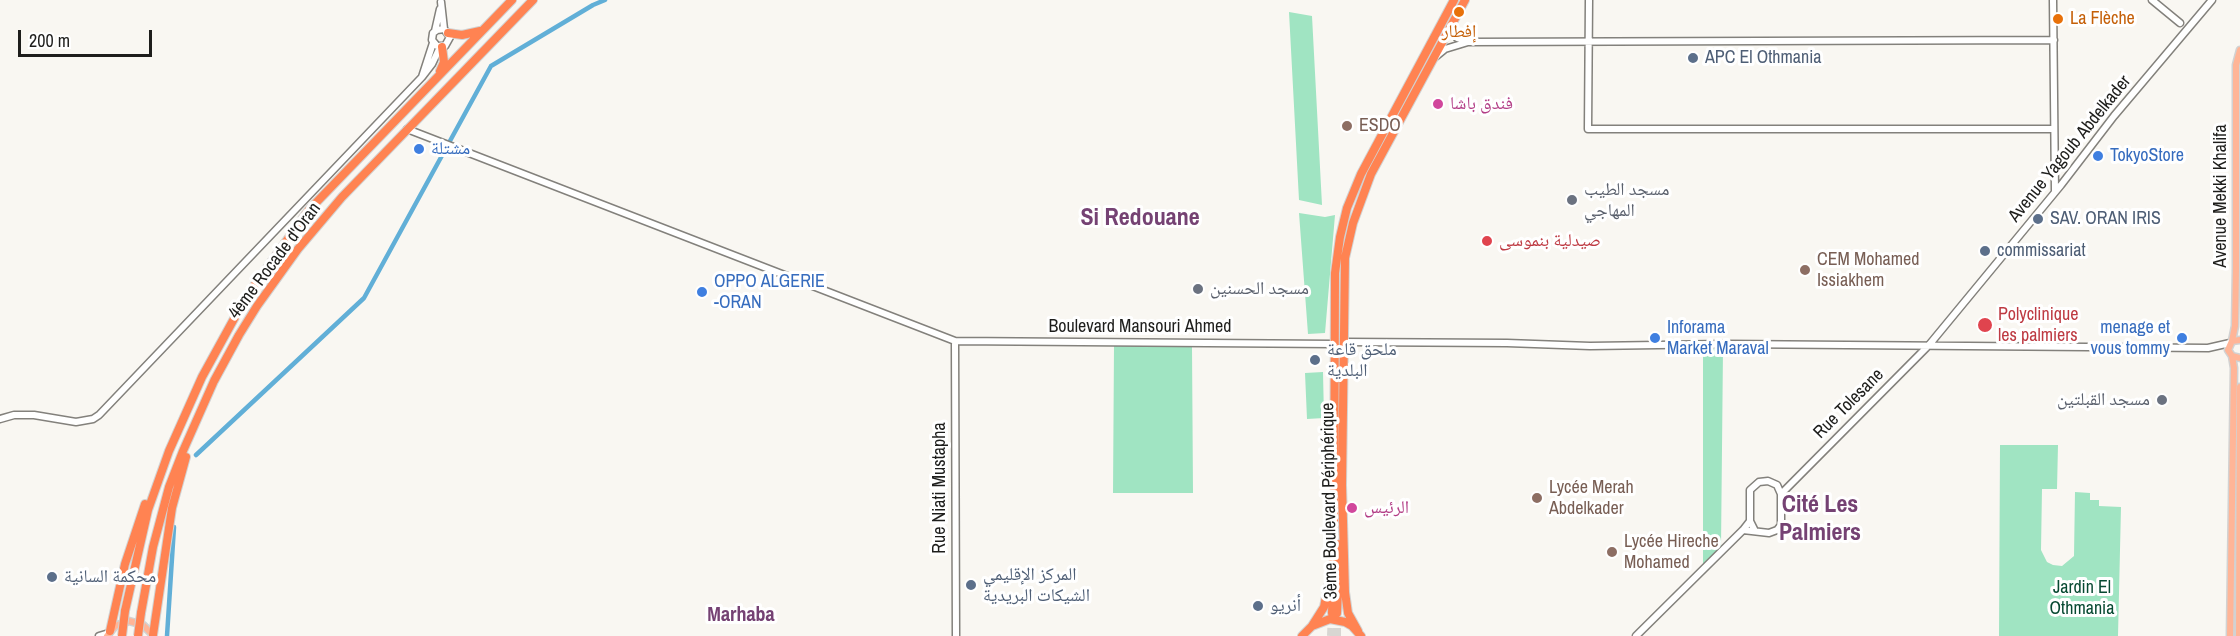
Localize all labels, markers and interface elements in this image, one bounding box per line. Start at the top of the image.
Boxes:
marker: إفطار [1452,5,1466,19]
place label: La Flèche [2070,8,2135,30]
marker: La Flèche [2051,12,2065,26]
scale bar [21,18,154,56]
place label: إفطار [1442,21,1476,43]
text: 200 m [29,28,70,53]
place label: APC El Othmania [1705,47,1821,69]
marker: APC El Othmania [1686,51,1700,65]
street label: Avenue Yagoub Abdelkader [2004,71,2136,227]
place label: فندق باشا [1450,93,1513,115]
marker: فندق باشا [1431,97,1445,111]
place label: ESDO [1359,115,1401,137]
marker: ESDO [1340,119,1354,133]
street label: Avenue Mekki Khalifa [2210,124,2232,268]
place label: مشتلة [431,138,470,160]
marker: مشتلة [412,142,426,156]
place label: TokyoStore [2110,145,2184,167]
marker: TokyoStore [2091,149,2105,163]
place label: مسجد الطيب المهاجي [1584,179,1669,222]
marker: مسجد الطيب المهاجي [1565,193,1579,207]
street label: 4ème Rocade d'Oran [224,199,326,323]
district label: Si Redouane [1080,205,1200,233]
place label: SAV. ORAN IRIS [2050,208,2161,230]
marker: SAV. ORAN IRIS [2031,212,2045,226]
place label: صيدلية بنموسى [1499,230,1601,252]
marker: صيدلية بنموسى [1480,234,1494,248]
place label: commissariat [1997,240,2086,262]
marker: commissariat [1978,244,1992,258]
place label: CEM Mohamed Issiakhem [1817,249,1920,292]
marker: CEM Mohamed Issiakhem [1798,263,1812,277]
place label: OPPO ALGERIE -ORAN [714,271,825,314]
place label: مسجد الحسنين [1210,278,1309,300]
marker: مسجد الحسنين [1191,282,1205,296]
marker: OPPO ALGERIE -ORAN [695,285,709,299]
place label: Polyclinique les palmiers [1998,304,2078,346]
street label: Boulevard Mansouri Ahmed [1049,316,1231,338]
marker: Polyclinique les palmiers [1976,316,1994,334]
place label: Inforama Market Maraval [1667,317,1769,360]
place label: menage et vous tommy [2090,317,2170,360]
marker: Inforama Market Maraval [1648,331,1662,345]
marker: menage et vous tommy [2175,331,2189,345]
place label: ملحق قاعة البلدية [1327,339,1397,382]
marker: ملحق قاعة البلدية [1308,353,1322,367]
street label: Rue Tolesane [1809,364,1889,444]
place label: مسجد القبلتين [2057,389,2150,411]
marker: مسجد القبلتين [2155,393,2169,407]
street label: 3ème Boulevard Périphérique [1317,402,1343,600]
street label: Rue Niati Mustapha [929,422,951,554]
place label: Lycée Merah Abdelkader [1549,477,1634,520]
marker: Lycée Merah Abdelkader [1530,491,1544,505]
district label: Cité Les Palmiers [1779,492,1861,548]
place label: الرئيس [1364,497,1409,519]
marker: الرئيس [1345,501,1359,515]
place label: Lycée Hireche Mohamed [1624,531,1719,574]
marker: Lycée Hireche Mohamed [1605,545,1619,559]
place label: المركز الإقليمي الشيكات البريدية [983,564,1090,606]
place label: محكمة السانية [64,566,156,588]
marker: محكمة السانية [45,570,59,584]
park label: Jardin El Othmania [2050,577,2114,620]
marker: المركز الإقليمي الشيكات البريدية [964,578,978,592]
place label: أنريو [1270,595,1301,617]
marker: أنريو [1251,599,1265,613]
district label: Marhaba [707,604,775,628]

